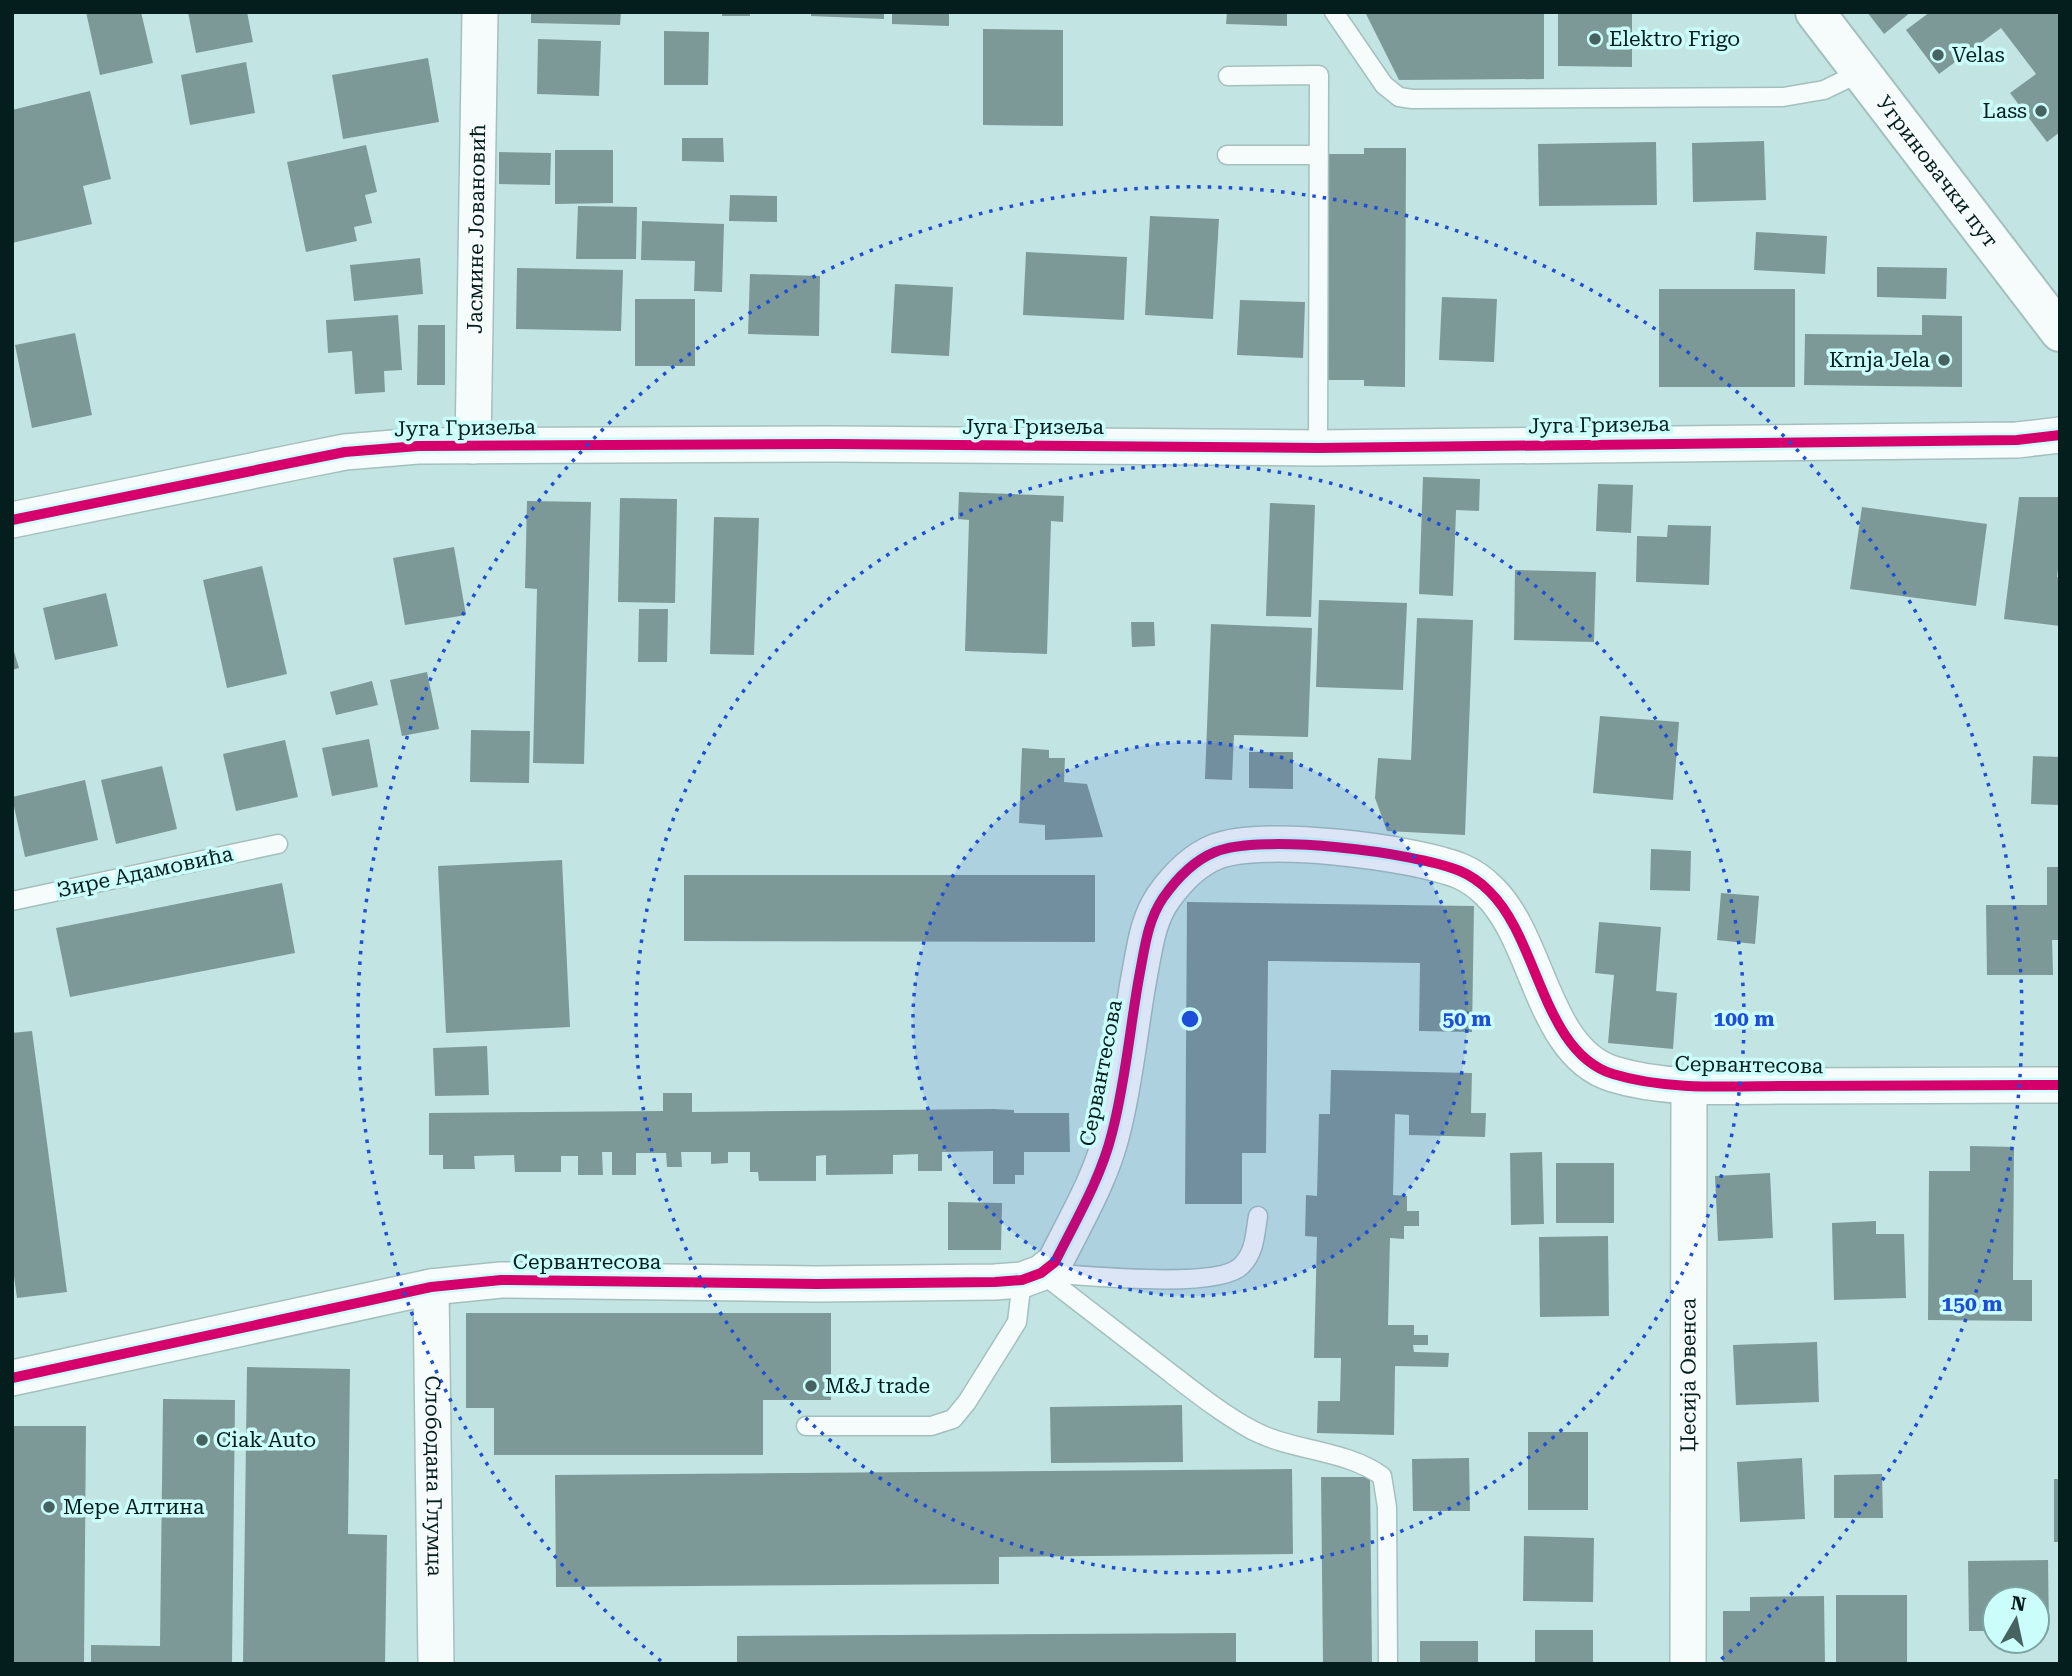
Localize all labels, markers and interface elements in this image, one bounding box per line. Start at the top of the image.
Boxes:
place label: Elektro Frigo [1609,27,1740,51]
marker: Elektro Frigo [1587,31,1603,47]
place label: Velas [1952,43,2005,67]
marker: Velas [1930,47,1946,63]
street label: Угриновачки пут [1871,91,2003,252]
place label: Lass [1983,99,2027,123]
marker: Lass [2033,103,2049,119]
street label: Јасмине Јовановић [463,123,490,334]
place label: Krnja Jela [1829,348,1931,372]
marker: Krnja Jela [1936,352,1952,368]
street label: Југа Гризеља [1528,412,1671,438]
street label: Југа Гризеља [394,415,537,441]
street label: Југа Гризеља [962,415,1104,439]
street label: Зире Адамовића [55,841,236,902]
street label: Сервантесова [1075,997,1127,1148]
centre of rings [1178,1007,1202,1031]
text: 50 m [1442,1007,1492,1031]
text: 100 m [1714,1007,1774,1031]
street label: Сервантесова [1675,1052,1824,1078]
street label: Сервантесова [513,1250,662,1274]
text: 150 m [1942,1292,2002,1316]
street label: Џесија Овенса [1676,1297,1701,1452]
place label: M&J trade [825,1374,930,1398]
street label: Слободана Глумца [420,1375,447,1577]
marker: M&J trade [803,1378,819,1394]
place label: Ciak Auto [216,1428,316,1452]
marker: Ciak Auto [194,1432,210,1448]
place label: Мере Алтина [63,1495,205,1519]
marker: Мере Алтина [41,1499,57,1515]
north arrow [1981,1585,2051,1655]
text: N [2010,1591,2028,1616]

